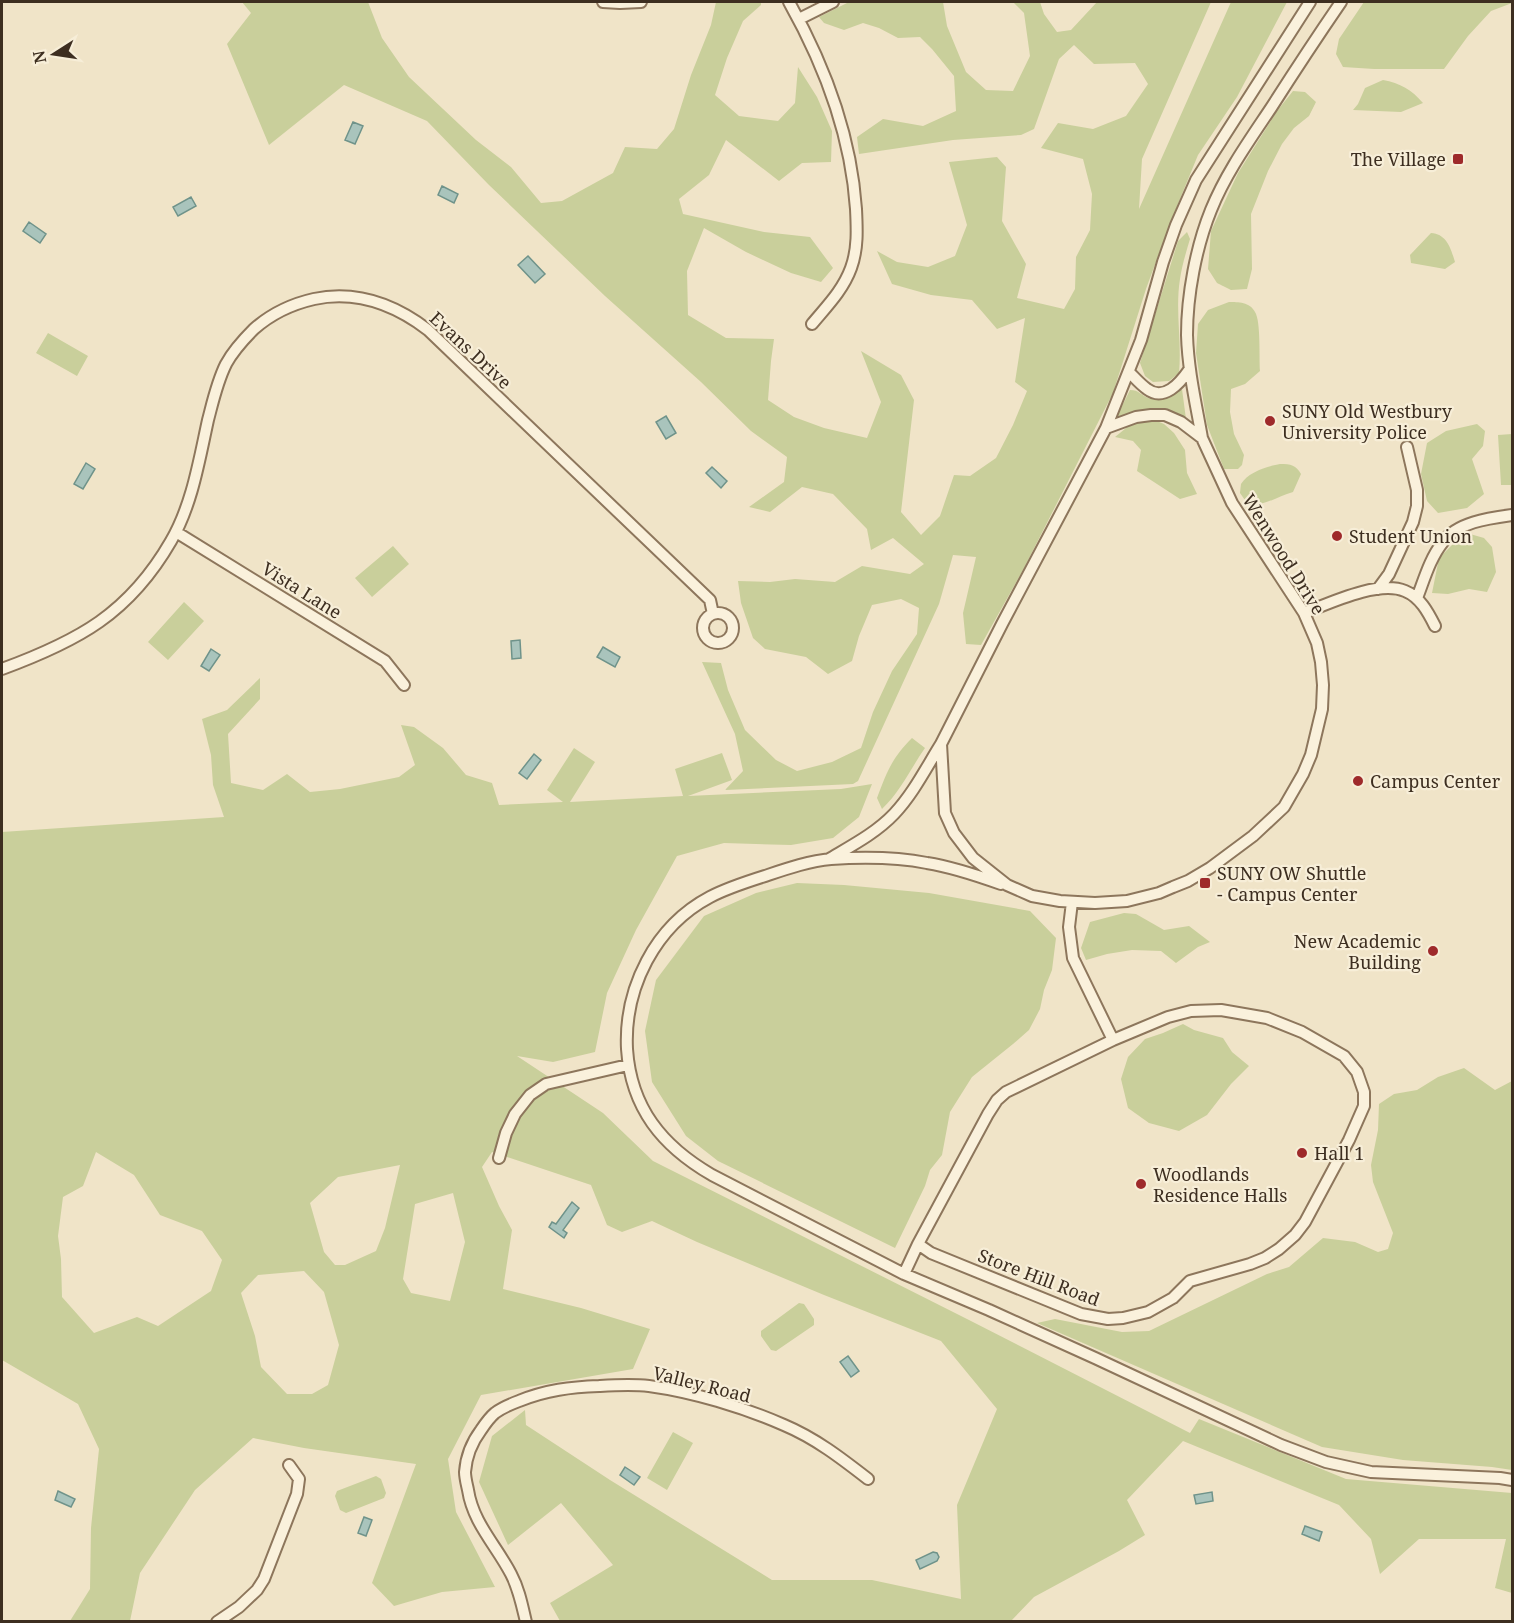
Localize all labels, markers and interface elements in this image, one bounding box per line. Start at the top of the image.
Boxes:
north arrow [24,24,84,84]
text: N [27,48,51,66]
place label: The Village [1351,147,1446,171]
marker: The Village [1451,152,1465,166]
street label: Evans Drive [425,306,517,394]
place label: SUNY Old Westbury University Police [1282,399,1453,444]
marker: SUNY Old Westbury University Police [1263,414,1277,428]
street label: Wenwood Drive [1237,489,1331,619]
place label: Student Union [1349,524,1473,548]
marker: Student Union [1330,529,1344,543]
street label: Vista Lane [258,556,346,624]
place label: Campus Center [1370,769,1501,793]
marker: Campus Center [1351,774,1365,788]
place label: SUNY OW Shuttle - Campus Center [1217,861,1366,906]
marker: SUNY OW Shuttle - Campus Center [1198,876,1212,890]
place label: New Academic Building [1294,929,1421,974]
marker: New Academic Building [1426,944,1440,958]
place label: Hall 1 [1314,1141,1364,1165]
marker: Hall 1 [1295,1146,1309,1160]
place label: Woodlands Residence Halls [1153,1162,1287,1207]
marker: Woodlands Residence Halls [1134,1177,1148,1191]
street label: Store Hill Road [975,1243,1103,1311]
street label: Valley Road [650,1360,754,1408]

